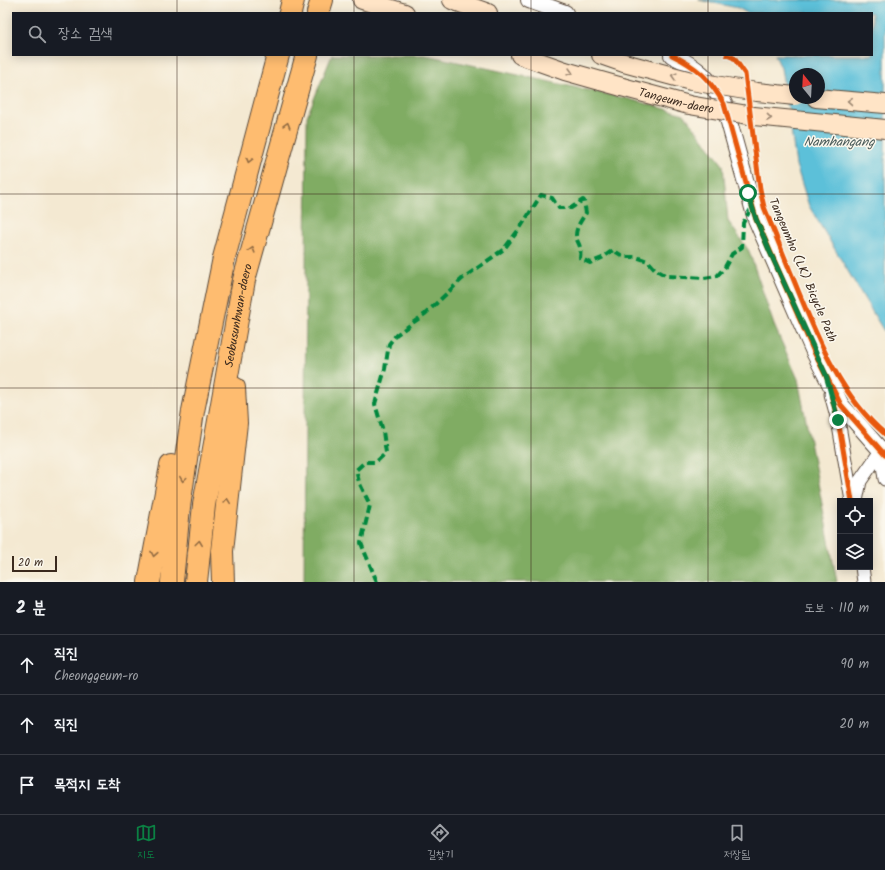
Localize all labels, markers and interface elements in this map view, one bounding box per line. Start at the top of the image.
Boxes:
search box [12,12,873,56]
text: 장소 검색 [58,22,112,46]
icon: search [26,23,48,45]
one-way arrow [567,68,574,76]
north arrow [789,68,825,104]
one-way arrow [671,72,678,81]
street label: Tangeum-daero [636,83,715,119]
one-way arrow [847,97,853,106]
one-way arrow [766,113,772,122]
one-way arrow [282,122,291,129]
water label: Namhangang [804,132,875,153]
one-way arrow [246,157,254,163]
route start [739,184,757,202]
street label: Tangeumho (LK) Bicycle Path [764,195,842,345]
one-way arrow [248,247,256,253]
street label: Seobusunhwan-daero [220,262,258,369]
route end [829,411,847,429]
one-way arrow [179,476,188,482]
one-way arrow [223,498,232,504]
map controls [837,498,873,570]
button: locate [837,498,873,534]
button: layers [837,534,873,570]
one-way arrow [194,540,203,546]
one-way arrow [151,551,159,557]
scale bar [12,554,57,573]
text: 20 m [18,554,43,572]
text: 2 분 [16,595,46,622]
text: 도보 · 110 m [804,598,869,619]
text: 직진 [54,642,78,666]
icon: ahead [16,654,38,676]
text: 90 m [841,654,869,675]
text: Cheonggeum-ro [54,666,138,687]
text: 직진 [54,713,78,737]
icon: ahead [16,714,38,736]
text: 20 m [839,714,869,735]
text: 목적지 도착 [54,773,120,797]
icon: arrive [16,774,38,796]
tab: 지도 [135,822,157,864]
tab: 길찾기 [427,822,453,864]
tab: 저장됨 [723,822,750,864]

